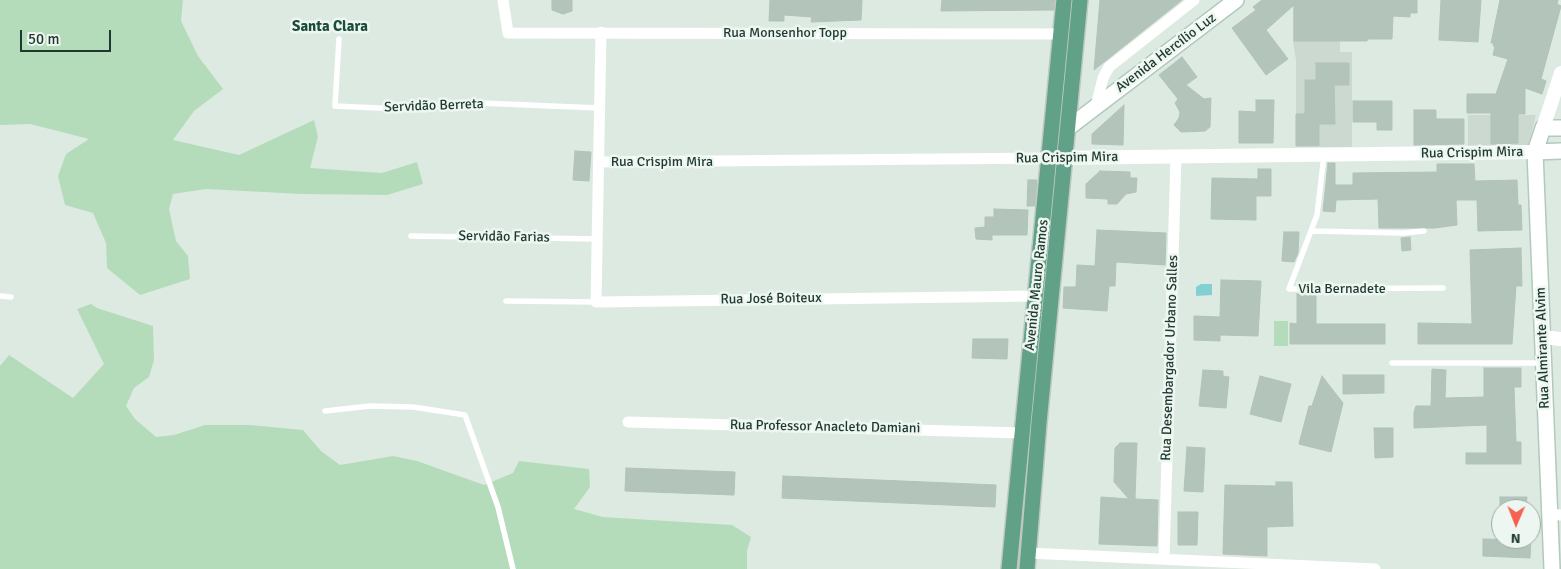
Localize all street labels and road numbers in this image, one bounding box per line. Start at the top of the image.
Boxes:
street label: Avenida Hercílio Luz [1112,10,1220,96]
street label: Rua Monsenhor Topp [723,25,847,41]
street label: Servidão Berreta [384,96,484,116]
street label: Rua Crispim Mira [1421,144,1523,162]
street label: Rua Crispim Mira [1016,149,1118,167]
street label: Rua Crispim Mira [611,154,713,170]
street label: Avenida Mauro Ramos [1022,219,1052,351]
street label: Servidão Farias [458,228,550,246]
street label: Rua Desembargador Urbano Salles [1158,255,1182,461]
street label: Vila Bernadete [1298,281,1386,297]
street label: Rua Almirante Alvim [1532,287,1554,409]
street label: Rua José Boiteux [720,290,822,308]
street label: Rua Professor Anacleto Damiani [730,417,920,437]

